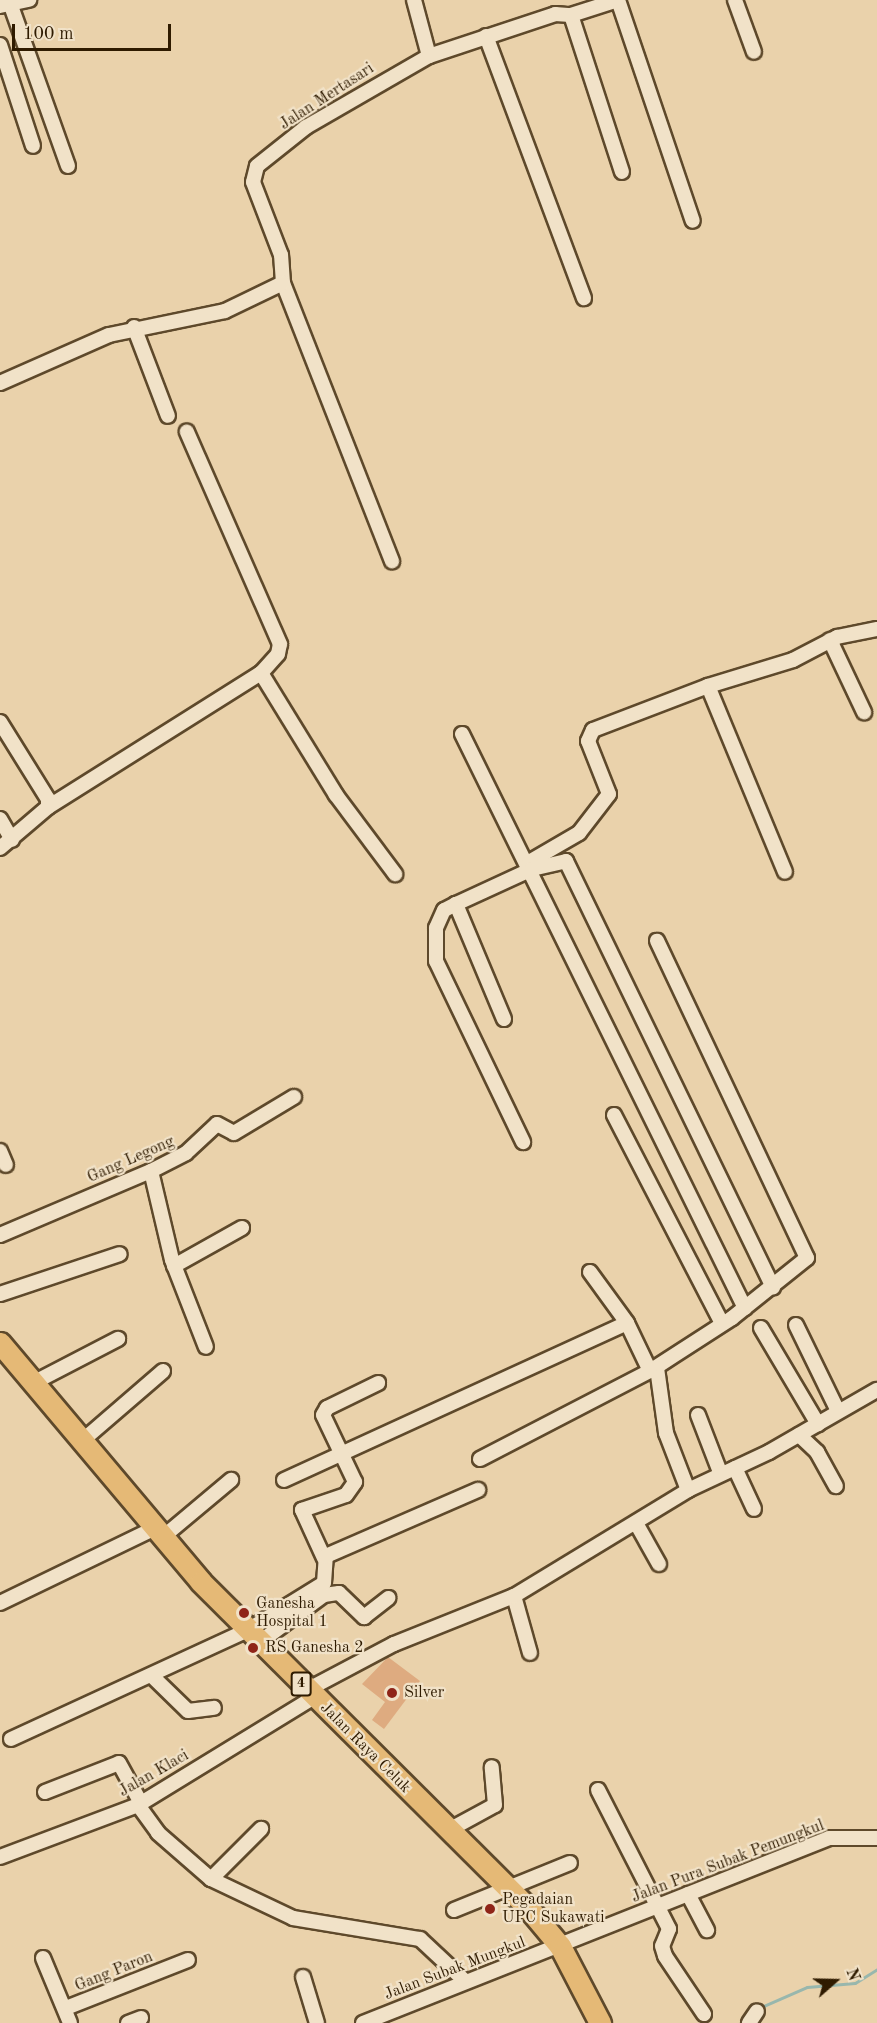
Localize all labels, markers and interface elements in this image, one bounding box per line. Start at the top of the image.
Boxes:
scale bar [15,12,174,50]
text: 100 m [23,25,74,43]
street label: Jalan Mertasari [276,59,378,135]
street label: Gang Legong [85,1132,177,1188]
place label: Ganesha Hospital 1 [256,1594,328,1632]
marker: Ganesha Hospital 1 [237,1606,251,1620]
place label: RS Ganesha 2 [265,1638,364,1658]
marker: RS Ganesha 2 [246,1641,260,1655]
road number: 4 [290,1672,312,1696]
place label: Silver [404,1683,444,1703]
marker: Silver [385,1686,399,1700]
street label: Jalan Raya Celuk [316,1699,414,1797]
street label: Jalan Klaci [116,1746,192,1802]
street label: Jalan Pura Subak Pemungkul [629,1816,827,1908]
place label: Pegadaian UPC Sukawati [502,1890,605,1928]
marker: Pegadaian UPC Sukawati [483,1902,497,1916]
street label: Jalan Subak Mungkul [382,1933,528,2005]
street label: Gang Paron [72,1948,156,1996]
north arrow [805,1951,865,2011]
text: N [842,1966,862,1983]

